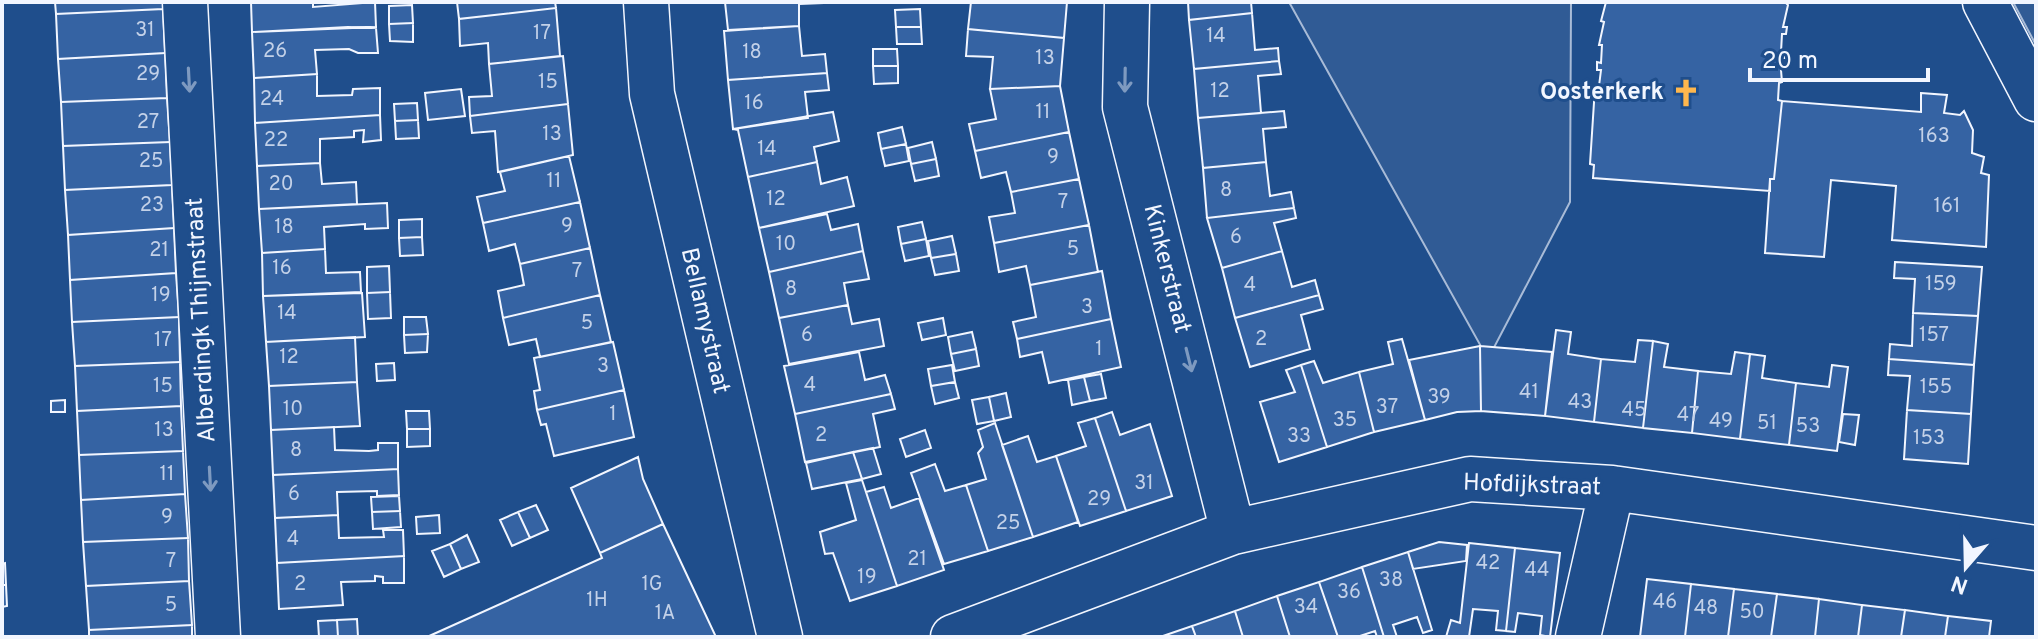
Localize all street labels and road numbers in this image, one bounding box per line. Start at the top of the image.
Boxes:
street label: Alberdingk Thijmstraat [181,197,223,443]
street label: Kinkerstraat [1136,201,1196,337]
street label: Bellamystraat [673,245,735,397]
street label: Hofdijkstraat [1462,469,1602,503]

